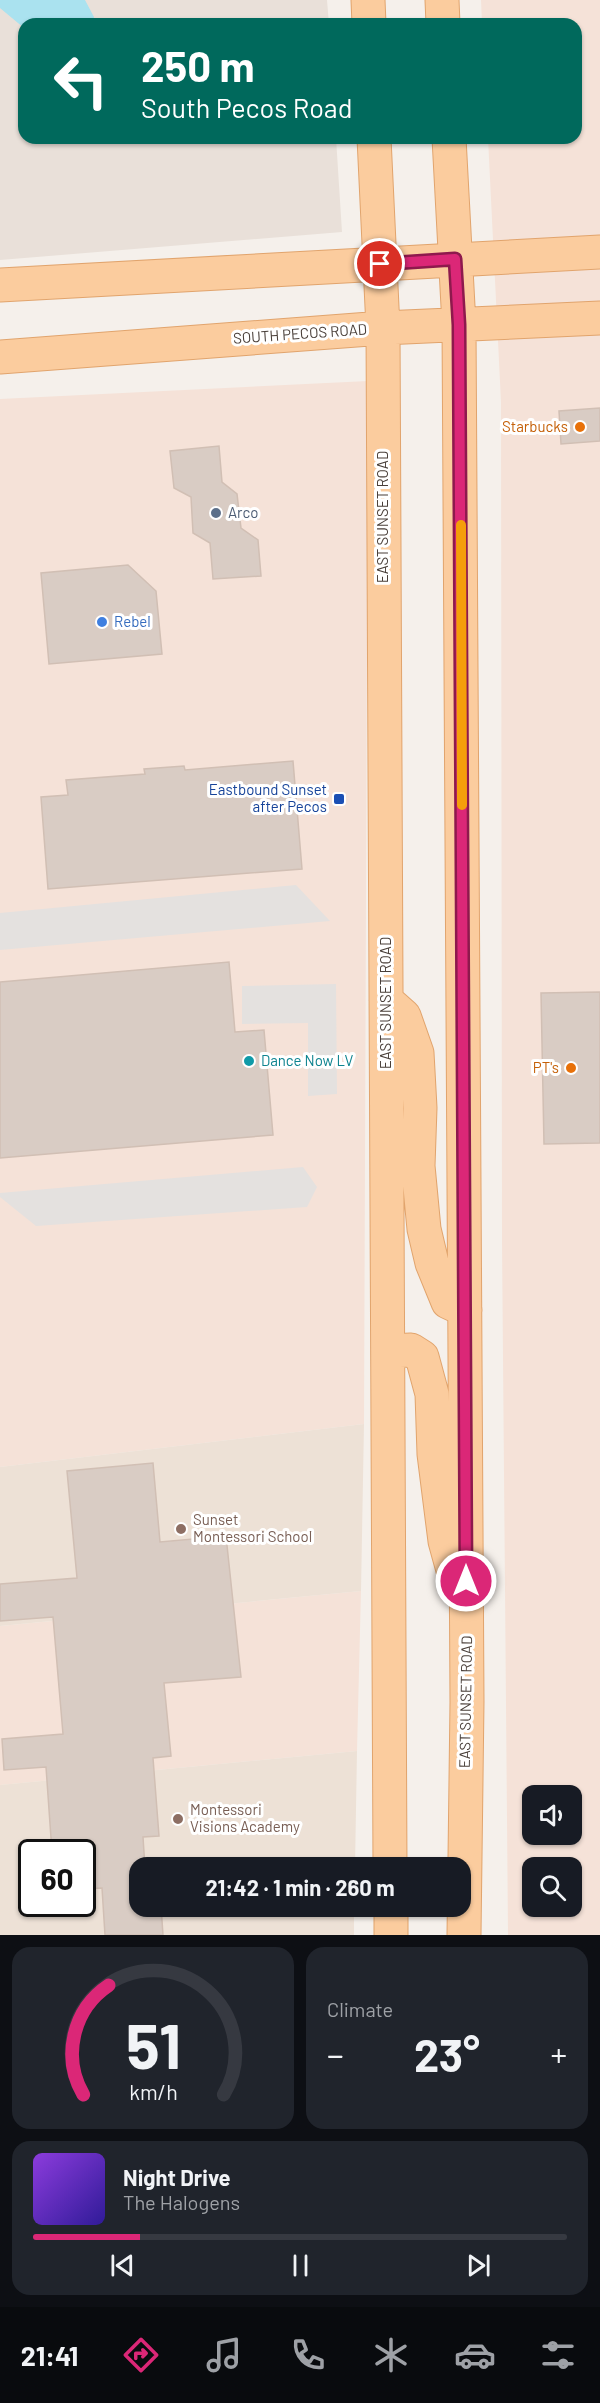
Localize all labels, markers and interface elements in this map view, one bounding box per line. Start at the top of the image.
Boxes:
text: 250 m [141,40,255,90]
icon: left [42,42,120,120]
text: South Pecos Road [141,91,352,123]
pin [354,238,405,289]
icon: arrive [363,247,396,280]
street label: SOUTH PECOS ROAD [232,319,367,347]
place label: Starbucks [502,417,568,435]
marker: Starbucks [573,420,587,434]
street label: EAST SUNSET ROAD [373,451,391,583]
place label: Arco [228,503,258,521]
marker: Arco [209,506,223,520]
place label: Rebel [114,612,151,630]
marker: Rebel [95,615,109,629]
place label: Eastbound Sunset after Pecos [209,780,327,815]
marker: Eastbound Sunset after Pecos [332,792,346,806]
street label: EAST SUNSET ROAD [376,937,394,1069]
place label: Dance Now LV [261,1051,353,1069]
marker: Dance Now LV [242,1054,256,1068]
place label: PT's [533,1058,559,1076]
marker: PT's [564,1061,578,1075]
place label: Sunset Montessori School [193,1510,312,1545]
marker: Sunset Montessori School [174,1522,188,1536]
position arrow [434,1549,498,1613]
street label: EAST SUNSET ROAD [455,1636,475,1768]
map controls [522,1785,582,1917]
button: sound [522,1785,582,1845]
place label: Montessori Visions Academy [190,1800,300,1835]
marker: Montessori Visions Academy [171,1812,185,1826]
speed limit sign: 60 [18,1839,96,1917]
button: search [522,1857,582,1917]
text: 21:42 · 1 min · 260 m [205,1874,395,1900]
text: Climate [327,1997,393,2021]
text: 51 [125,2007,181,2081]
text: 23° [414,2027,480,2081]
text: − [327,2034,344,2074]
text: + [550,2034,567,2074]
text: km/h [129,2079,177,2104]
text: Night Drive [123,2164,231,2190]
text: The Halogens [123,2190,240,2214]
icon: previous [106,2249,139,2282]
icon: pause [284,2249,317,2282]
icon: next [462,2249,495,2282]
icon: directions [120,2334,162,2376]
icon: music [203,2334,245,2376]
icon: phone [287,2334,329,2376]
icon: climate [370,2334,412,2376]
icon: car [454,2334,496,2376]
icon: filters [537,2334,579,2376]
text: 21:41 [21,2339,78,2371]

